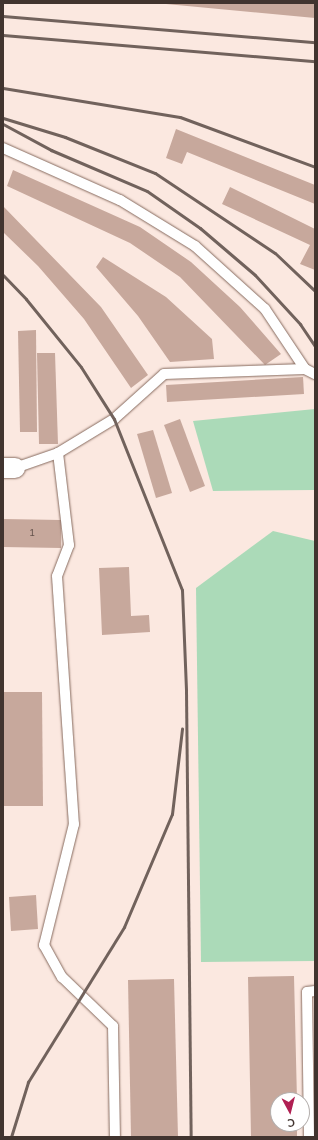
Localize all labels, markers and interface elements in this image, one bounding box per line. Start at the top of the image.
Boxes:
house number: 1 [29,527,35,539]
north arrow [270,1092,310,1132]
text: С [287,1116,296,1130]

